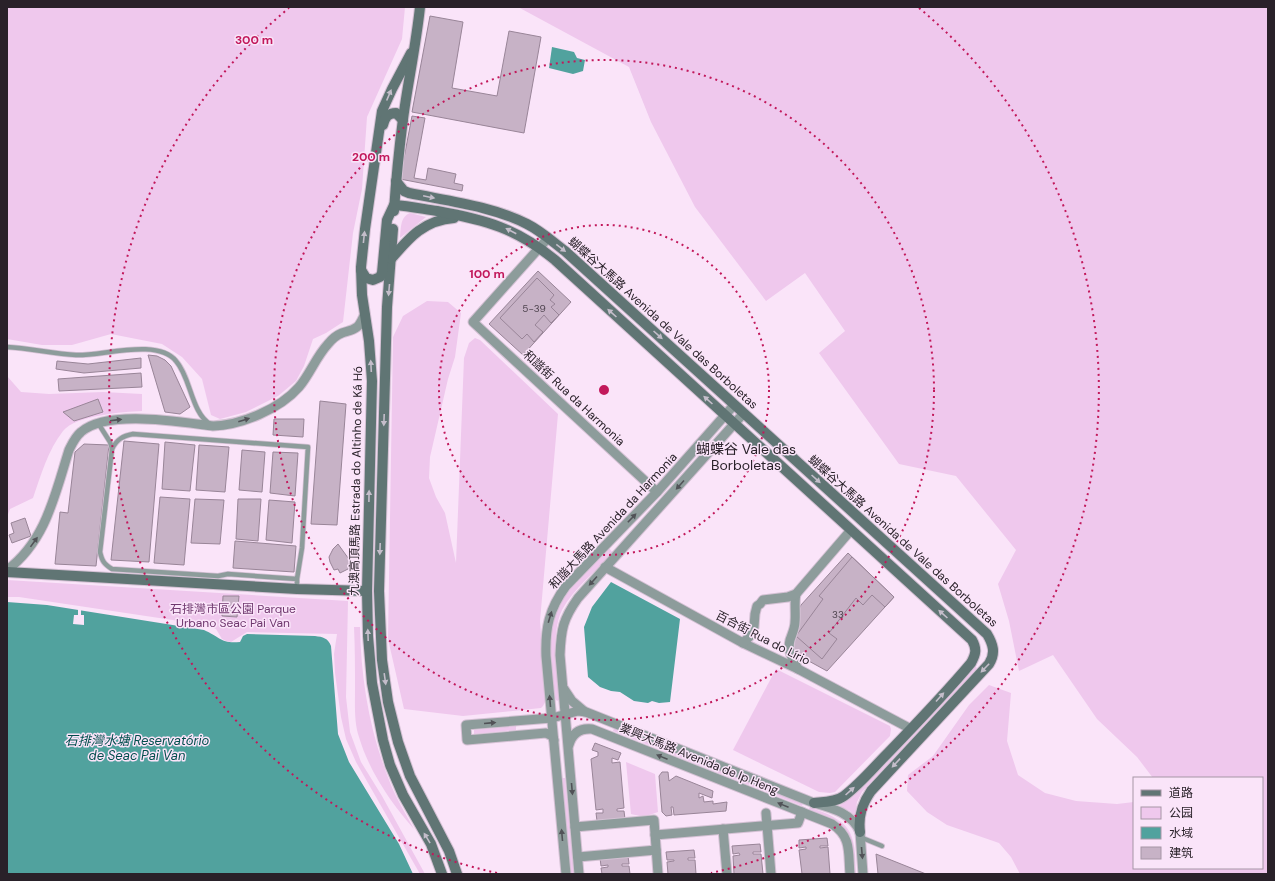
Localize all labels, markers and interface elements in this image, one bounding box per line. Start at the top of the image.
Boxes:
text: 300 m [235,32,273,48]
one-way arrow [386,90,392,101]
text: 200 m [352,149,390,165]
one-way arrow [423,195,435,201]
one-way arrow [506,228,517,235]
one-way arrow [361,231,368,243]
street label: 蝴蝶谷大馬路 Avenida de Vale das Borboletas [565,234,761,412]
one-way arrow [556,244,567,252]
text: 100 m [469,266,505,282]
one-way arrow [385,284,392,296]
house number: 5-39 [522,302,546,315]
one-way arrow [607,308,617,317]
one-way arrow [652,331,663,340]
street label: 和諧街 Rua da Harmonia [520,347,628,449]
one-way arrow [367,360,374,372]
street label: 九澳高頂馬路 Estrada do Altinho de Ká Hó [346,366,366,596]
centre of rings [597,383,611,397]
one-way arrow [703,396,713,405]
one-way arrow [381,414,387,427]
one-way arrow [110,417,122,424]
one-way arrow [239,417,251,423]
district label: 蝴蝶谷 Vale das Borboletas [696,440,796,474]
street label: 和諧大馬路 Avenida da Harmonia [545,449,681,593]
street label: 蝴蝶谷大馬路 Avenida de Vale das Borboletas [805,452,1001,630]
one-way arrow [811,475,821,484]
one-way arrow [676,480,685,490]
one-way arrow [366,489,372,502]
one-way arrow [627,513,637,523]
one-way arrow [30,536,38,547]
one-way arrow [377,543,383,556]
one-way arrow [588,576,598,586]
park label: 石排灣市區公園 Parque Urbano Seac Pai Van [170,601,296,631]
street label: 百合街 Rua do Lírio [713,607,813,669]
house number: 33 [832,608,844,621]
one-way arrow [939,610,948,619]
one-way arrow [547,611,553,623]
one-way arrow [365,628,371,641]
one-way arrow [980,663,990,673]
one-way arrow [382,673,388,685]
one-way arrow [936,692,945,702]
one-way arrow [547,695,554,707]
one-way arrow [484,720,496,726]
street label: 業興大馬路 Avenida de Ip Heng [617,720,781,798]
water label: 石排灣水塘 Reservatório de Seac Pai Van [65,732,210,764]
one-way arrow [655,754,667,760]
one-way arrow [892,759,901,768]
legend [1133,777,1263,869]
one-way arrow [569,783,575,795]
text: 道路 [1169,785,1193,801]
one-way arrow [845,786,855,795]
one-way arrow [777,802,788,808]
text: 公园 [1169,805,1193,821]
text: 水域 [1169,825,1193,841]
one-way arrow [559,829,566,841]
one-way arrow [423,832,430,844]
text: 建筑 [1169,845,1193,861]
one-way arrow [858,847,865,859]

